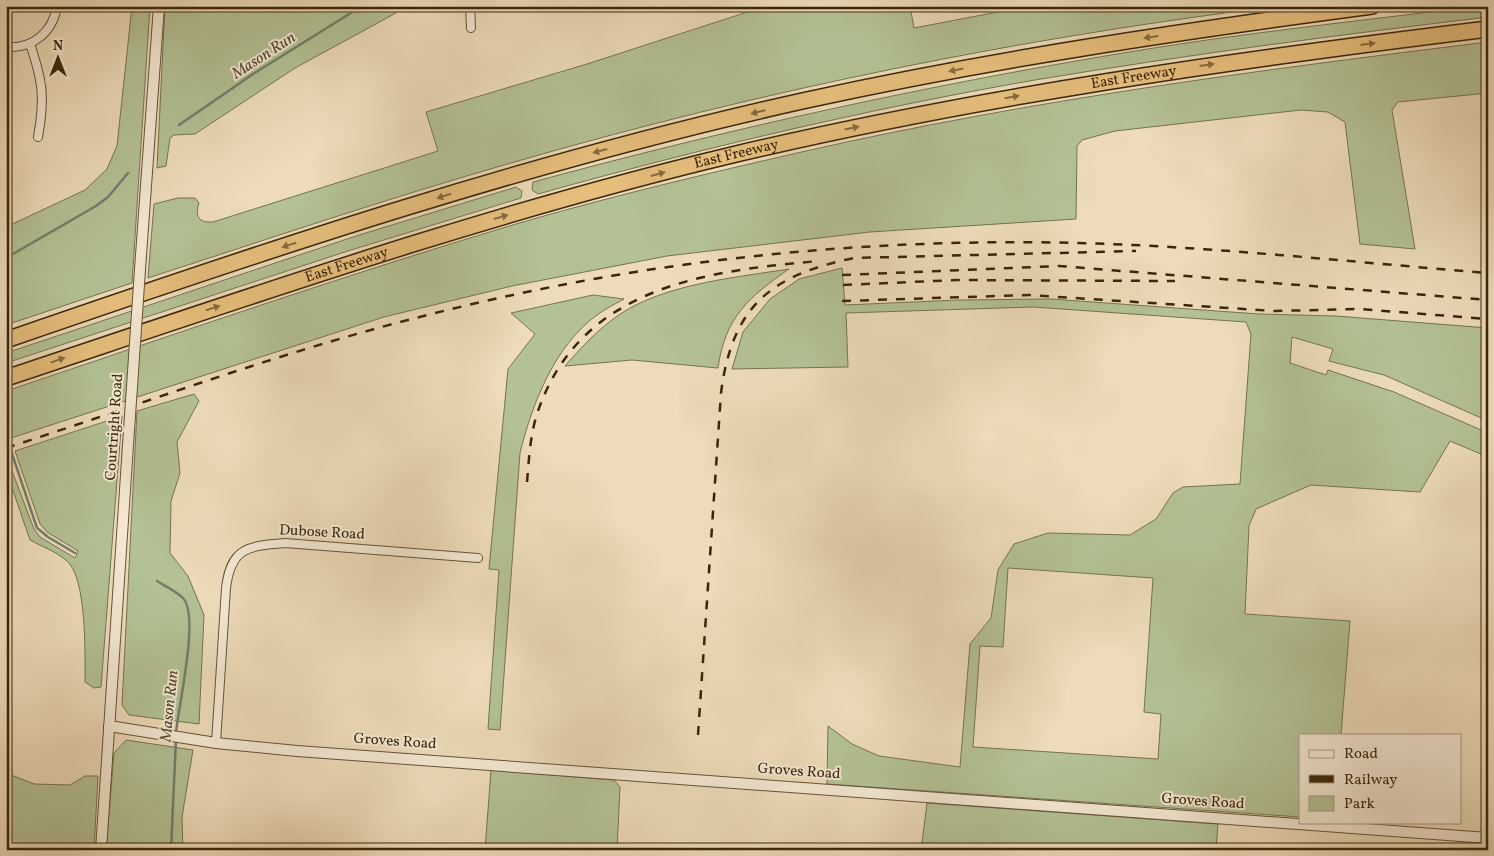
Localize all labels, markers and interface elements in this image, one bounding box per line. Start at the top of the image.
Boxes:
water label: Mason Run [227,27,300,85]
north arrow [32,32,82,82]
one-way arrow [1142,33,1158,41]
text: N [53,37,63,56]
one-way arrow [1360,40,1376,48]
street label: East Freeway [1089,60,1178,95]
one-way arrow [1199,61,1215,69]
one-way arrow [949,66,964,74]
one-way arrow [1004,92,1020,100]
one-way arrow [750,108,765,116]
one-way arrow [845,124,860,132]
street label: East Freeway [692,134,781,174]
one-way arrow [592,148,607,156]
one-way arrow [650,170,665,178]
one-way arrow [436,193,451,201]
one-way arrow [493,212,508,220]
one-way arrow [281,242,296,250]
street label: East Freeway [302,242,391,288]
one-way arrow [205,304,220,312]
one-way arrow [51,356,66,363]
street label: Courtright Road [101,373,129,481]
street label: Dubose Road [279,520,365,546]
water label: Mason Run [155,669,185,744]
street label: Groves Road [353,729,437,755]
legend [1299,734,1462,824]
text: Road [1344,744,1378,765]
street label: Groves Road [757,759,841,785]
text: Railway [1344,770,1397,791]
street label: Groves Road [1161,789,1245,815]
text: Park [1344,794,1375,815]

